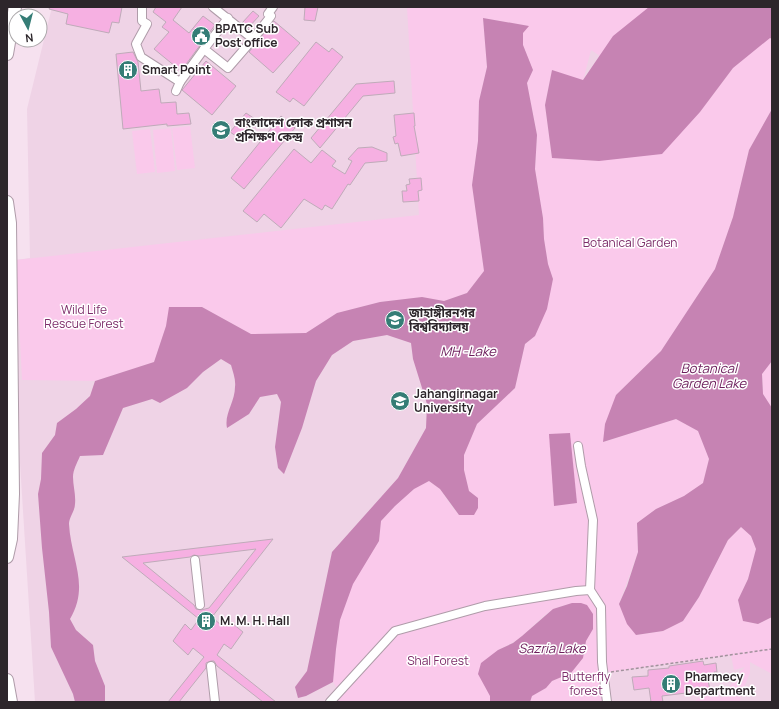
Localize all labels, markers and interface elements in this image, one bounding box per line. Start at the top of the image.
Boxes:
north arrow [8,8,48,48]
place label: BPATC Sub Post office [215,20,278,51]
public building icon: BPATC Sub Post office [190,25,212,47]
text: N [24,30,34,46]
building icon: Smart Point [117,59,139,81]
place label: Smart Point [142,61,211,78]
place label: বাংলাদেশ লোক প্রশাসন প্রশিক্ষণ কেন্দ্র [234,114,353,145]
school or university icon: বাংলাদেশ লোক প্রশাসন প্রশিক্ষণ কেন্দ্র [210,119,232,141]
park label: Botanical Garden [583,234,677,251]
park label: Wild Life Rescue Forest [44,301,124,332]
place label: জাহাঙ্গীরনগর বিশ্ববিদ্যালয় [408,304,476,335]
school or university icon: জাহাঙ্গীরনগর বিশ্ববিদ্যালয় [384,309,406,331]
water label: MH -Lake [440,342,497,360]
water label: Botanical Garden Lake [672,359,747,392]
place label: Jahangirnagar University [414,385,498,416]
school or university icon: Jahangirnagar University [389,390,411,412]
building icon: M. M. H. Hall [195,610,217,632]
place label: M. M. H. Hall [220,612,290,629]
water label: Sazria Lake [518,639,587,657]
park label: Shal Forest [407,652,469,669]
park label: Butterfly forest [562,668,611,699]
place label: Pharmecy Department [685,668,755,699]
building icon: Pharmecy Department [660,673,682,695]

